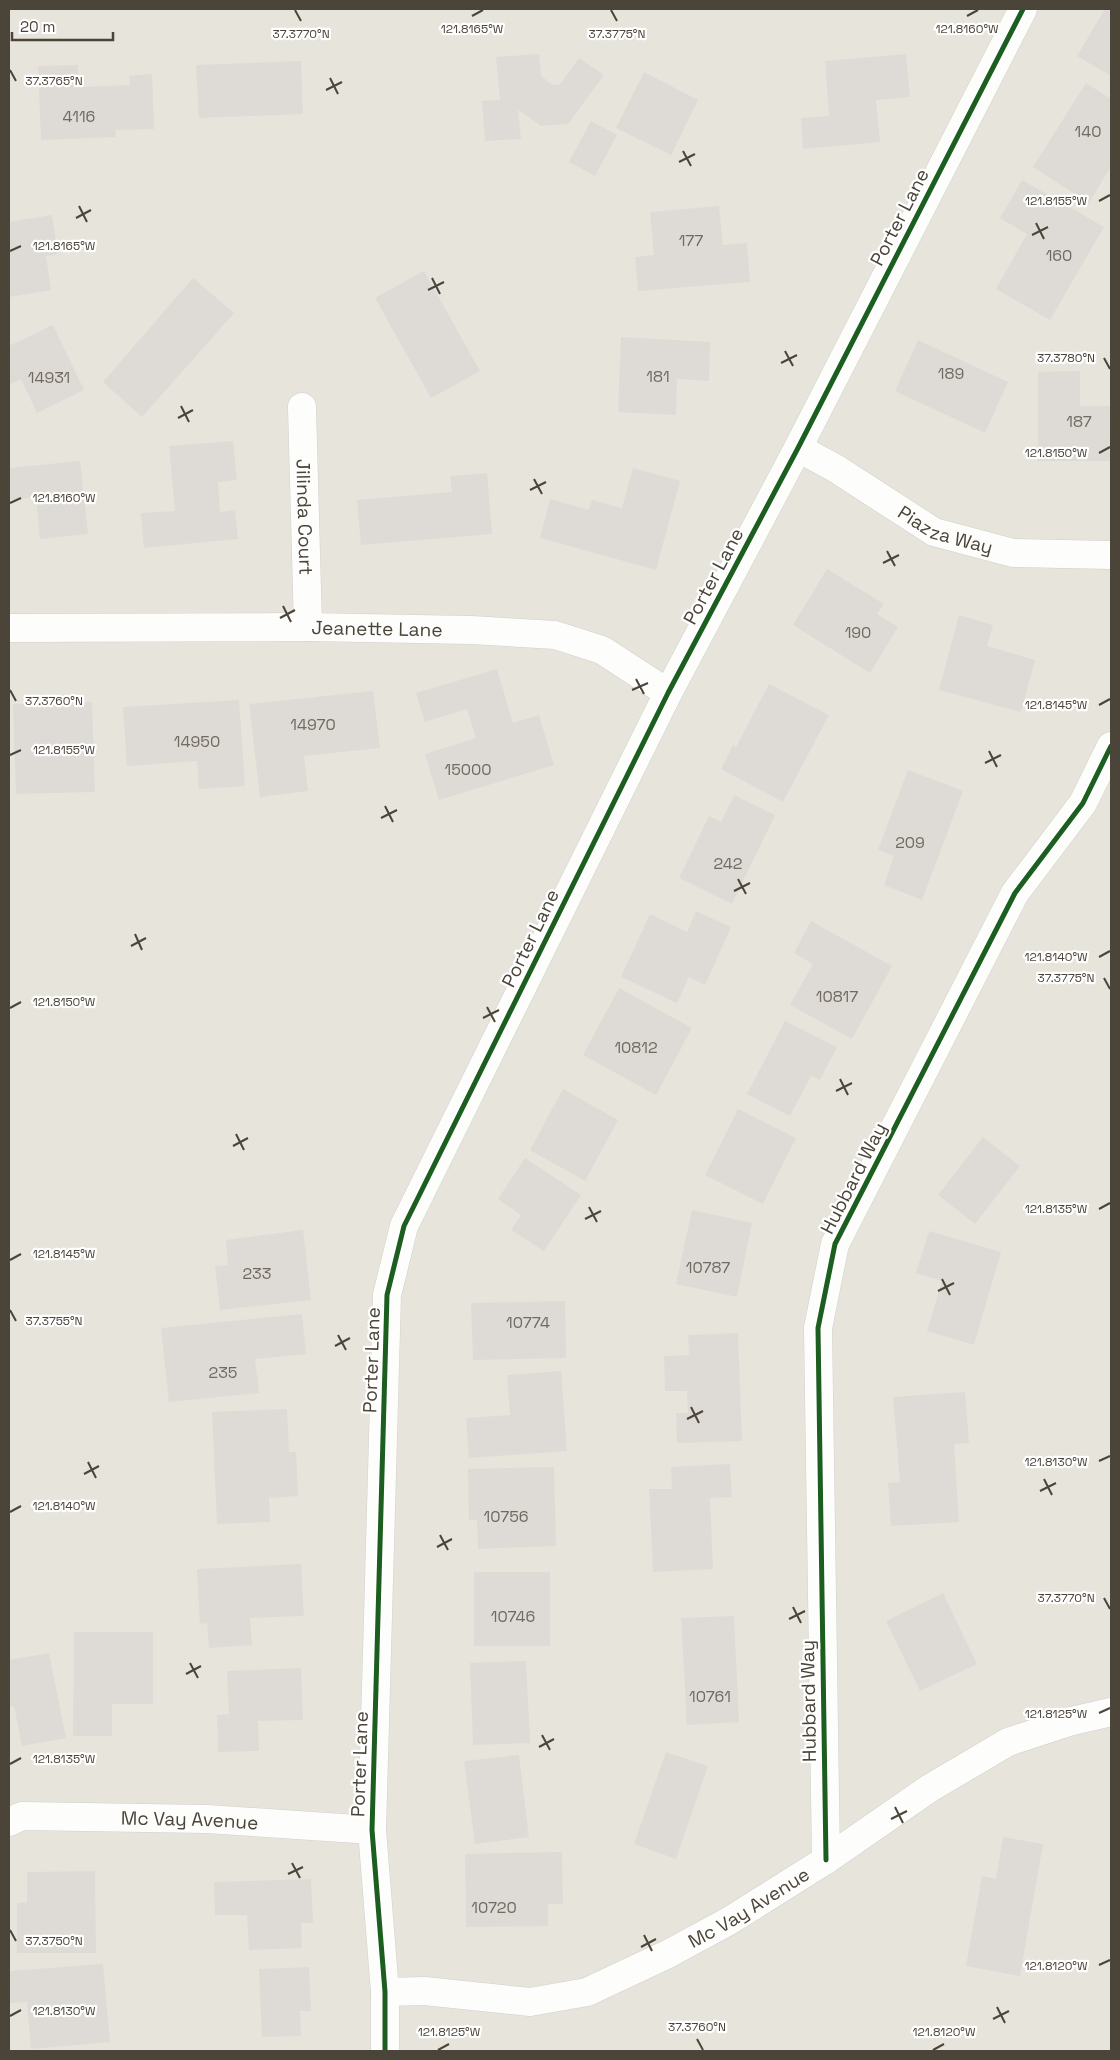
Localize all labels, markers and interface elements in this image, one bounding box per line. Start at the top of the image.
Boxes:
scale bar [12,10,114,42]
text: 20 m [20,17,55,36]
text: 121.8165°W [441,21,504,37]
text: 121.8160°W [936,21,999,37]
text: 37.3770°N [272,26,330,42]
text: 37.3775°N [589,26,645,42]
text: 37.3765°N [25,73,83,89]
house number: 4116 [63,106,95,127]
house number: 140 [1075,121,1101,142]
street label: Porter Lane [864,164,935,270]
text: 121.8155°W [1025,193,1088,209]
house number: 177 [679,230,703,251]
text: 121.8165°W [33,238,96,254]
house number: 160 [1046,245,1072,266]
text: 37.3780°N [1037,350,1095,366]
house number: 189 [938,363,964,384]
house number: 181 [646,366,670,387]
house number: 14931 [28,367,70,388]
house number: 187 [1066,411,1092,432]
text: 121.8150°W [1025,445,1088,461]
street label: Jilinda Court [290,458,319,576]
text: 121.8160°W [33,490,96,506]
street label: Piazza Way [893,500,996,560]
street label: Porter Lane [678,524,749,629]
street label: Jeanette Lane [311,615,443,642]
house number: 190 [845,622,871,643]
text: 37.3760°N [25,693,83,709]
text: 121.8145°W [1025,697,1088,713]
house number: 14970 [290,714,336,735]
house number: 14950 [174,731,220,752]
text: 121.8155°W [33,742,96,758]
house number: 15000 [444,759,492,780]
house number: 209 [895,832,925,853]
house number: 242 [714,853,742,874]
street label: Porter Lane [496,885,565,991]
text: 121.8140°W [1024,949,1088,965]
text: 37.3775°N [1038,970,1094,986]
house number: 10817 [816,986,858,1007]
text: 121.8150°W [33,994,96,1010]
house number: 10812 [614,1037,658,1058]
street label: Hubbard Way [815,1118,892,1238]
text: 121.8135°W [1025,1201,1088,1217]
text: 121.8145°W [33,1246,96,1262]
house number: 10787 [686,1257,730,1278]
house number: 233 [243,1263,271,1284]
street label: Porter Lane [357,1307,386,1413]
house number: 10774 [506,1312,550,1333]
text: 37.3755°N [25,1313,83,1329]
house number: 235 [209,1362,237,1383]
text: 121.8130°W [1025,1454,1088,1470]
text: 121.8140°W [32,1498,96,1514]
house number: 10756 [483,1506,529,1527]
text: 37.3770°N [1037,1590,1095,1606]
house number: 10746 [491,1606,535,1627]
street label: Hubbard Way [795,1640,822,1762]
house number: 10761 [689,1686,731,1707]
text: 121.8125°W [1025,1706,1088,1722]
street label: Porter Lane [345,1711,374,1817]
text: 121.8135°W [33,1751,96,1767]
street label: Mc Vay Avenue [121,1806,259,1835]
street label: Mc Vay Avenue [684,1862,814,1954]
house number: 10720 [471,1897,517,1918]
text: 37.3750°N [25,1933,83,1949]
text: 121.8120°W [1025,1958,1088,1974]
text: 121.8130°W [33,2003,96,2019]
text: 37.3760°N [668,2019,726,2035]
text: 121.8125°W [418,2024,481,2040]
text: 121.8120°W [913,2024,976,2040]

